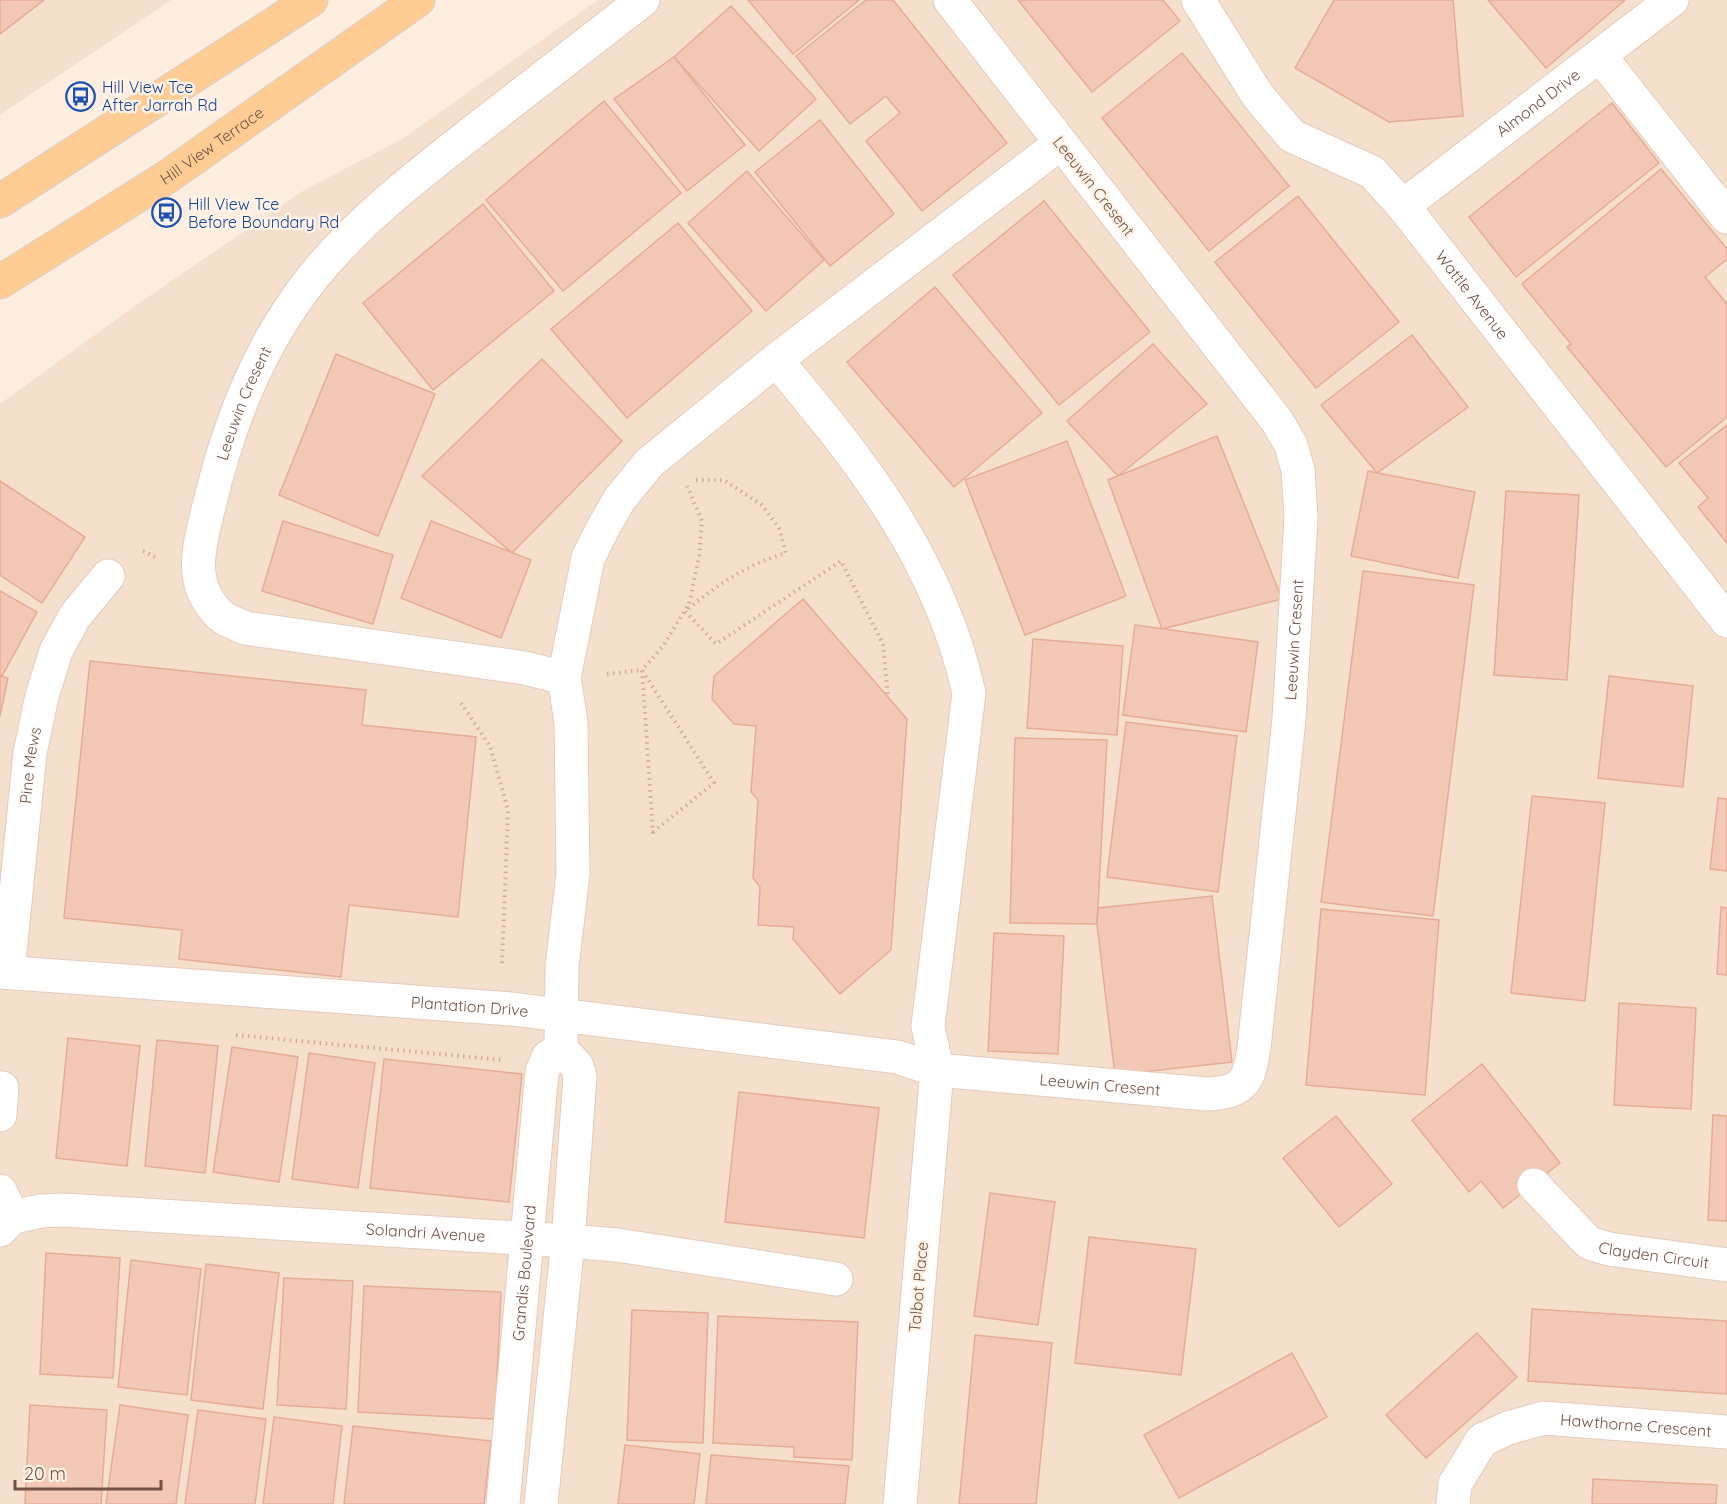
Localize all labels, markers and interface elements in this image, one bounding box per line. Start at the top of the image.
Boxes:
street label: Almond Drive [1492,64,1584,141]
place label: Hill View Tce After Jarrah Rd [102,77,218,115]
bus stop icon: Hill View Tce After Jarrah Rd [65,80,97,112]
street label: Hill View Terrace [156,102,267,189]
street label: Leeuwin Cresent [1049,132,1139,240]
place label: Hill View Tce Before Boundary Rd [188,194,339,232]
bus stop icon: Hill View Tce Before Boundary Rd [151,197,183,229]
street label: Wattle Avenue [1431,246,1513,343]
street label: Leeuwin Cresent [212,343,276,463]
street label: Leeuwin Cresent [1280,579,1307,701]
street label: Pine Mews [15,725,45,805]
street label: Plantation Drive [410,992,530,1021]
street label: Leeuwin Cresent [1039,1069,1161,1100]
street label: Grandis Boulevard [508,1204,540,1342]
street label: Solandri Avenue [365,1219,486,1246]
street label: Clayden Circuit [1596,1236,1710,1272]
street label: Talbot Place [904,1241,932,1333]
street label: Hawthorne Crescent [1560,1409,1712,1441]
scale bar [15,1453,160,1491]
text: 20 m [24,1462,66,1485]

